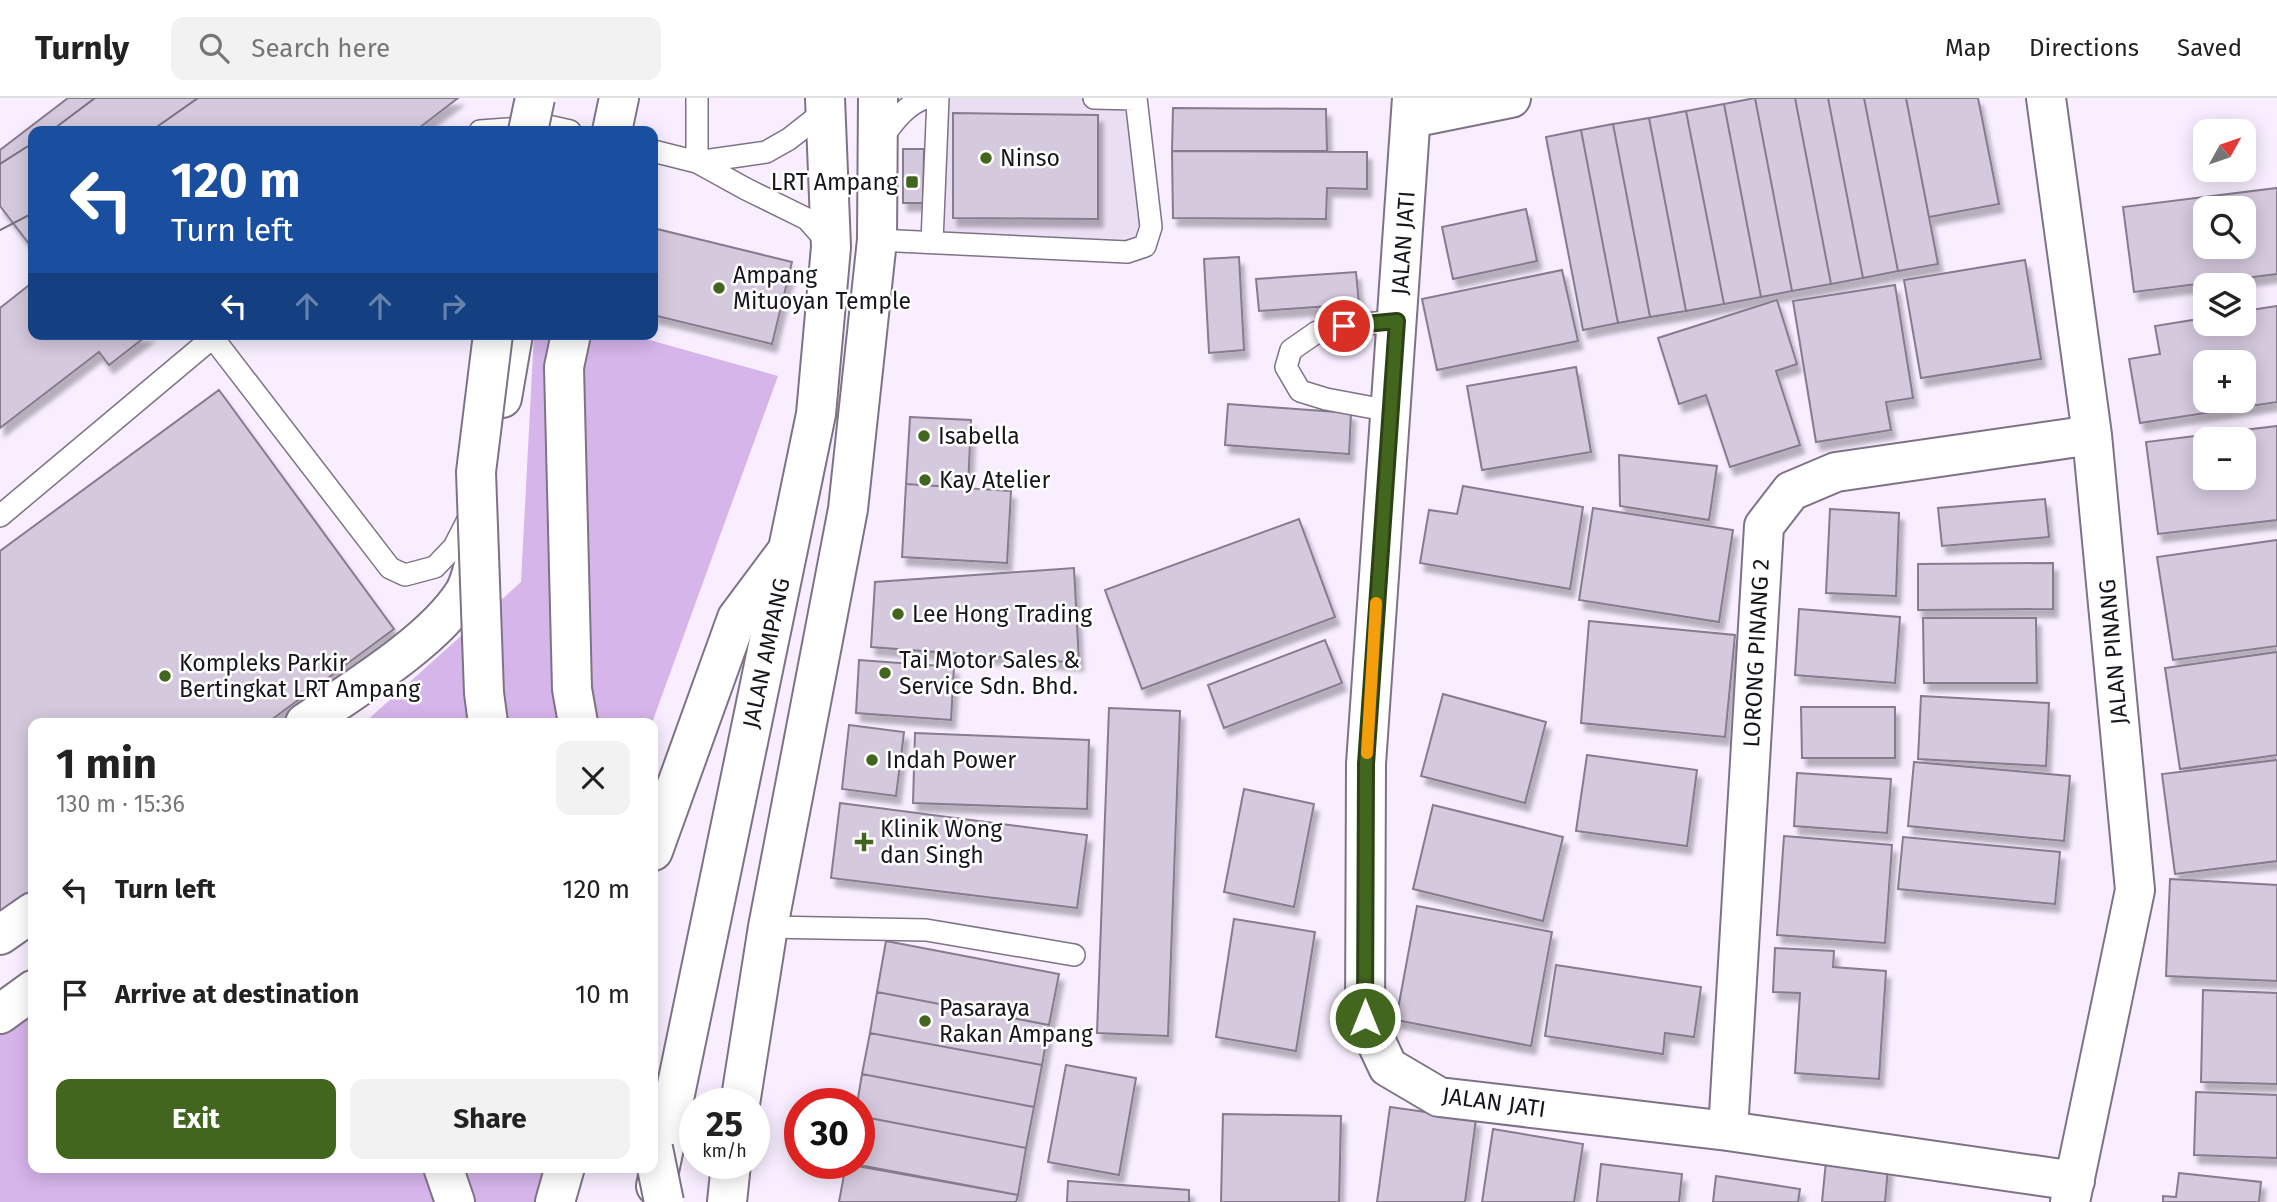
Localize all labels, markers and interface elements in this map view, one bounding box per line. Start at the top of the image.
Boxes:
search box [171,17,661,80]
text: Turnly [35,28,129,68]
icon: search [195,29,233,67]
text: Search here [251,33,390,64]
text: Map [1945,34,1991,62]
text: Directions [2029,34,2139,62]
text: Saved [2177,34,2242,62]
north arrow [2193,119,2256,182]
map controls [2193,119,2256,490]
place label: Ninso [1000,144,1060,172]
marker: Ninso [978,150,994,166]
text: 120 m [171,151,301,210]
icon: left [56,154,147,245]
place label: LRT Ampang [771,168,898,196]
marker: LRT Ampang [904,174,920,190]
street label: JALAN JATI [1385,190,1421,296]
button: search [2193,196,2256,259]
text: Turn left [171,211,293,249]
place label: Ampang Mituoyan Temple [733,261,911,315]
button: layers [2193,273,2256,336]
marker: Ampang Mituoyan Temple [711,280,727,296]
icon: left [215,287,253,325]
icon: ahead [288,287,326,325]
icon: ahead [361,287,399,325]
icon: right [434,287,472,325]
pin [1314,296,1374,356]
icon: arrive [1325,307,1363,345]
button: + [2193,350,2256,413]
place label: Isabella [938,422,1020,450]
button: − [2193,427,2256,490]
marker: Isabella [916,428,932,444]
place label: Kay Atelier [939,466,1050,494]
marker: Kay Atelier [917,472,933,488]
street label: LORONG PINANG 2 [1737,558,1775,748]
street label: JALAN AMPANG [736,575,796,731]
street label: JALAN PINANG [2093,578,2133,726]
place label: Lee Hong Trading [912,600,1092,628]
marker: Lee Hong Trading [890,606,906,622]
place label: Tai Motor Sales & Service Sdn. Bhd. [899,646,1080,700]
place label: Kompleks Parkir Bertingkat LRT Ampang [179,649,420,703]
marker: Tai Motor Sales & Service Sdn. Bhd. [877,665,893,681]
marker: Kompleks Parkir Bertingkat LRT Ampang [157,668,173,684]
text: 1 min [56,739,157,789]
button: close [556,741,630,815]
place label: Indah Power [886,746,1016,774]
marker: Indah Power [864,752,880,768]
text: 130 m · 15:36 [56,790,185,818]
place label: Klinik Wong dan Singh [880,815,1002,869]
marker: Klinik Wong dan Singh [854,832,874,852]
icon: left [56,871,94,909]
text: Turn left [115,874,216,905]
text: 120 m [562,874,630,905]
icon: arrive [56,976,94,1014]
text: Arrive at destination [115,979,359,1010]
text: 10 m [575,979,630,1010]
position arrow [1328,981,1402,1055]
place label: Pasaraya Rakan Ampang [939,994,1093,1048]
marker: Pasaraya Rakan Ampang [917,1013,933,1029]
button: Exit [56,1079,336,1159]
button: Share [350,1079,630,1159]
street label: JALAN JATI [1440,1081,1548,1123]
speed limit sign: 30 [784,1088,875,1179]
text: 25 [706,1103,743,1145]
text: km/h [702,1140,747,1162]

